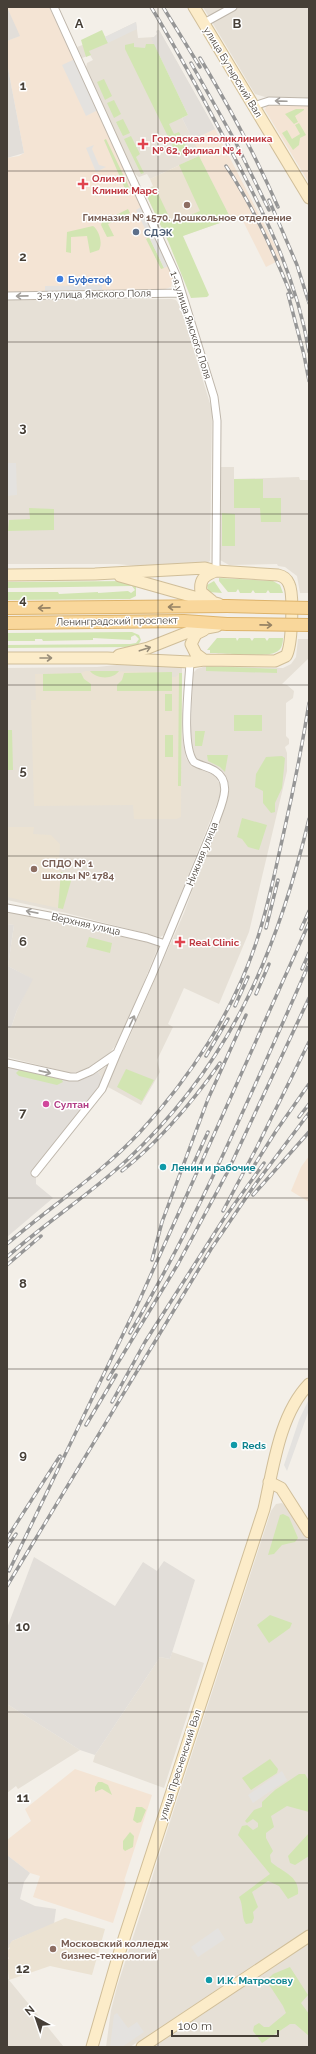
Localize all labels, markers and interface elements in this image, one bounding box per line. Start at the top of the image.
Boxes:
text: A [75,16,84,31]
text: B [233,16,242,31]
street label: улица Бутырский Вал [202,25,264,119]
text: 1 [20,78,27,93]
one-way arrow [275,97,288,105]
place label: Городская поликлиника № 62, филиал № 4 [152,133,273,156]
marker: Городская поликлиника № 62, филиал № 4 [137,138,149,150]
place label: Олимп Клиник Марс [92,173,158,196]
marker: Олимп Клиник Марс [77,178,89,190]
marker: Гимназия № 1570. Дошкольное отделение [182,200,192,210]
place label: Гимназия № 1570. Дошкольное отделение [82,212,292,223]
marker: СДЭК [131,227,141,237]
place label: СДЭК [144,227,173,238]
text: 2 [19,249,27,264]
street label: 1-я улица Ямского Поля [168,270,214,380]
marker: Буфетоф [55,274,65,284]
place label: Буфетоф [68,274,112,285]
street label: 3-я улица Ямского Поля [37,288,151,300]
one-way arrow [16,292,29,300]
text: 3 [19,420,27,435]
text: 4 [19,592,27,607]
one-way arrow [168,603,181,611]
one-way arrow [38,604,51,612]
street label: Ленинградский проспект [56,614,178,628]
one-way arrow [259,621,272,629]
one-way arrow [138,645,151,652]
one-way arrow [39,654,52,662]
text: 5 [19,763,27,778]
street label: Нижняя улица [184,820,220,888]
place label: СПДО № 1 школы № 1784 [42,858,115,881]
marker: СПДО № 1 школы № 1784 [29,864,39,874]
one-way arrow [26,908,39,916]
street label: Верхняя улица [50,911,122,937]
text: 6 [19,934,27,949]
marker: Real Clinic [174,936,186,948]
place label: Real Clinic [189,937,240,948]
one-way arrow [129,1015,136,1027]
one-way arrow [38,1068,51,1076]
marker: Султан [41,1099,51,1109]
place label: Султан [54,1099,89,1110]
text: 7 [19,1105,27,1120]
marker: Ленин и рабочие [158,1162,168,1172]
place label: Ленин и рабочие [171,1162,255,1173]
text: 8 [19,1276,27,1291]
marker: Reds [229,1440,239,1450]
place label: Reds [242,1440,266,1451]
text: 9 [19,1447,27,1462]
text: 10 [16,1619,30,1634]
street label: улица Пресненский Вал [157,1708,203,1822]
text: 11 [17,1790,30,1805]
place label: Московский колледж бизнес-технологий [61,1938,169,1961]
marker: Московский колледж бизнес-технологий [48,1944,58,1954]
text: 12 [16,1961,30,1976]
marker: И.К. Матросову [204,1975,214,1985]
place label: И.К. Матросову [217,1975,293,1986]
north arrow [16,1998,56,2038]
text: N [22,2003,37,2018]
scale bar [172,2012,278,2038]
text: 100 m [178,2019,212,2033]

